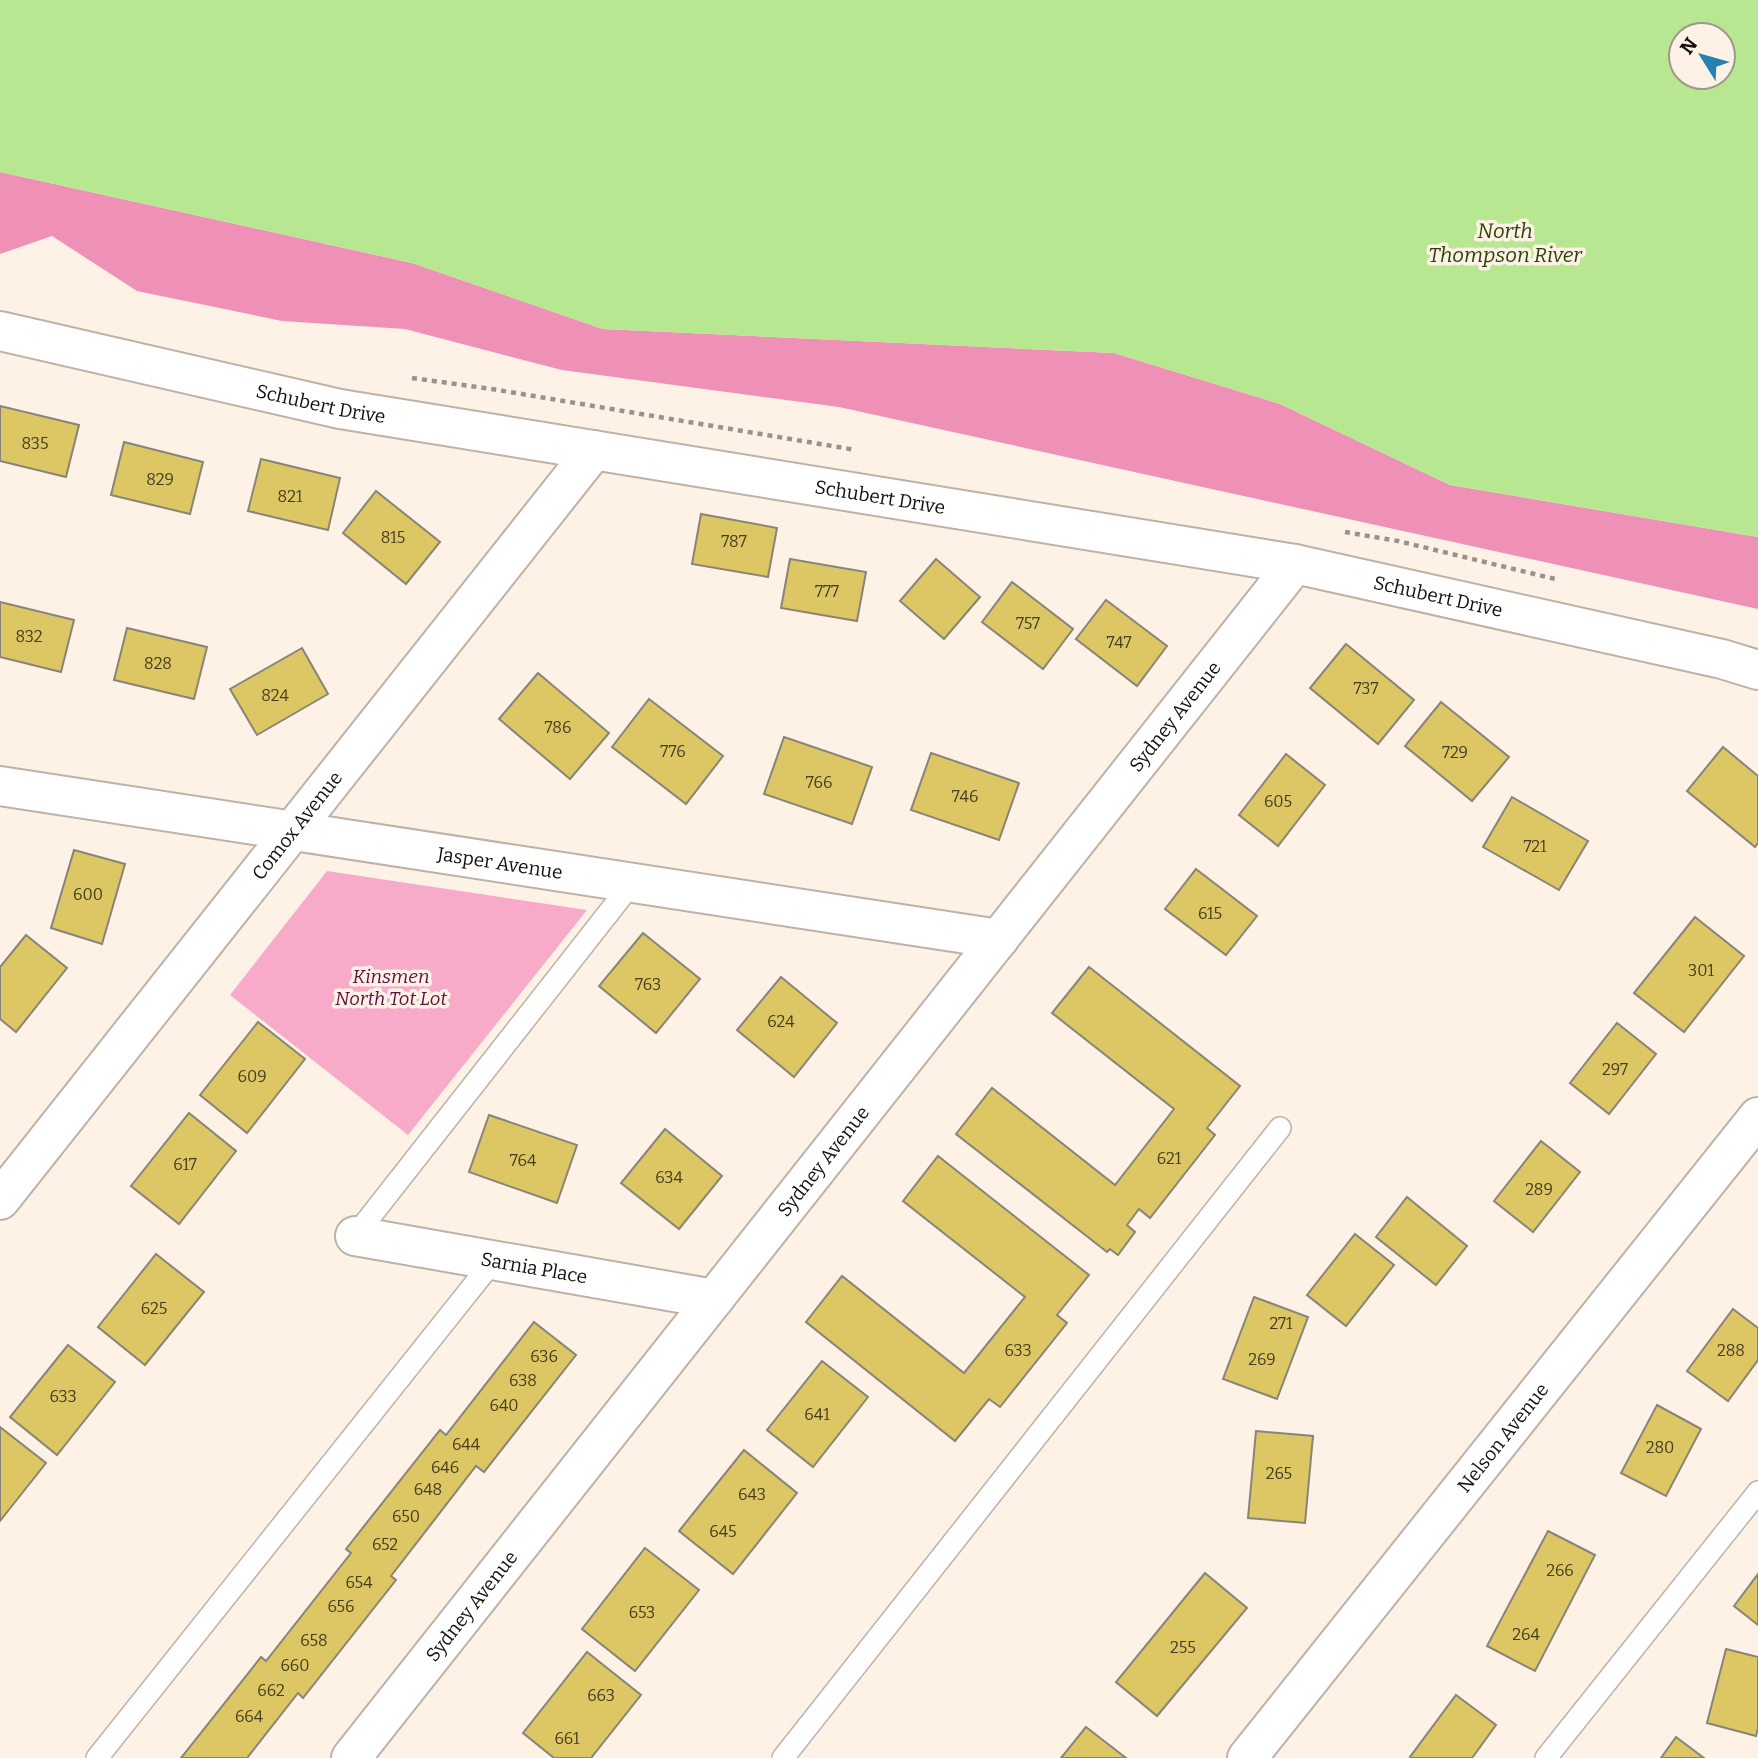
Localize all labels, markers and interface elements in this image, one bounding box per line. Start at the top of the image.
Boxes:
north arrow [1667,21,1737,91]
text: N [1675,33,1703,59]
water label: North Thompson River [1428,218,1583,268]
street label: Schubert Drive [254,379,387,428]
house number: 835 [22,434,49,453]
house number: 829 [146,470,174,489]
street label: Schubert Drive [813,475,947,519]
house number: 821 [278,487,303,506]
house number: 815 [381,528,405,547]
house number: 787 [721,532,747,551]
street label: Schubert Drive [1371,571,1505,622]
house number: 777 [815,582,839,601]
house number: 757 [1016,614,1040,633]
house number: 832 [15,627,43,646]
house number: 747 [1106,633,1132,652]
house number: 828 [144,654,172,673]
street label: Sydney Avenue [1124,657,1226,776]
house number: 737 [1354,679,1378,698]
house number: 824 [261,686,289,705]
house number: 786 [545,718,571,737]
house number: 776 [660,742,686,761]
house number: 729 [1442,743,1468,762]
street label: Comox Avenue [247,767,347,885]
house number: 766 [806,773,832,792]
house number: 746 [952,787,978,806]
house number: 605 [1264,792,1292,811]
house number: 721 [1523,837,1547,856]
street label: Jasper Avenue [435,842,564,884]
house number: 600 [73,885,103,904]
house number: 615 [1198,904,1222,923]
house number: 301 [1688,961,1714,980]
park label: Kinsmen North Tot Lot [335,965,447,1010]
house number: 763 [635,975,661,994]
house number: 624 [767,1012,795,1031]
house number: 297 [1602,1060,1628,1079]
house number: 609 [237,1067,267,1086]
street label: Sydney Avenue [773,1101,874,1221]
house number: 621 [1157,1149,1182,1168]
house number: 764 [510,1151,537,1170]
house number: 617 [173,1155,197,1174]
house number: 634 [655,1168,683,1187]
house number: 289 [1525,1180,1553,1199]
street label: Sarnia Place [479,1247,589,1289]
house number: 625 [141,1299,167,1318]
house number: 271 [1269,1314,1293,1333]
house number: 633 [1004,1341,1032,1360]
house number: 288 [1717,1341,1745,1360]
house number: 636 [530,1347,558,1366]
house number: 269 [1248,1350,1276,1369]
house number: 638 [509,1371,537,1390]
street label: Nelson Avenue [1452,1378,1554,1497]
house number: 633 [49,1387,77,1406]
house number: 640 [489,1396,519,1415]
house number: 641 [804,1405,830,1424]
house number: 644 [452,1435,481,1454]
house number: 280 [1646,1438,1674,1457]
house number: 646 [431,1458,459,1477]
house number: 265 [1266,1464,1292,1483]
house number: 648 [414,1480,442,1499]
house number: 643 [738,1485,766,1504]
house number: 650 [392,1507,420,1526]
house number: 645 [709,1522,737,1541]
house number: 652 [372,1535,398,1554]
street label: Sydney Avenue [421,1546,522,1666]
house number: 266 [1546,1561,1574,1580]
house number: 654 [346,1573,373,1592]
house number: 656 [327,1597,355,1616]
house number: 653 [629,1603,655,1622]
house number: 264 [1512,1625,1540,1644]
house number: 658 [300,1631,328,1650]
house number: 255 [1170,1638,1196,1657]
house number: 660 [280,1656,310,1675]
house number: 662 [257,1681,285,1700]
house number: 663 [587,1686,615,1705]
house number: 664 [235,1707,264,1726]
house number: 661 [554,1729,580,1748]

